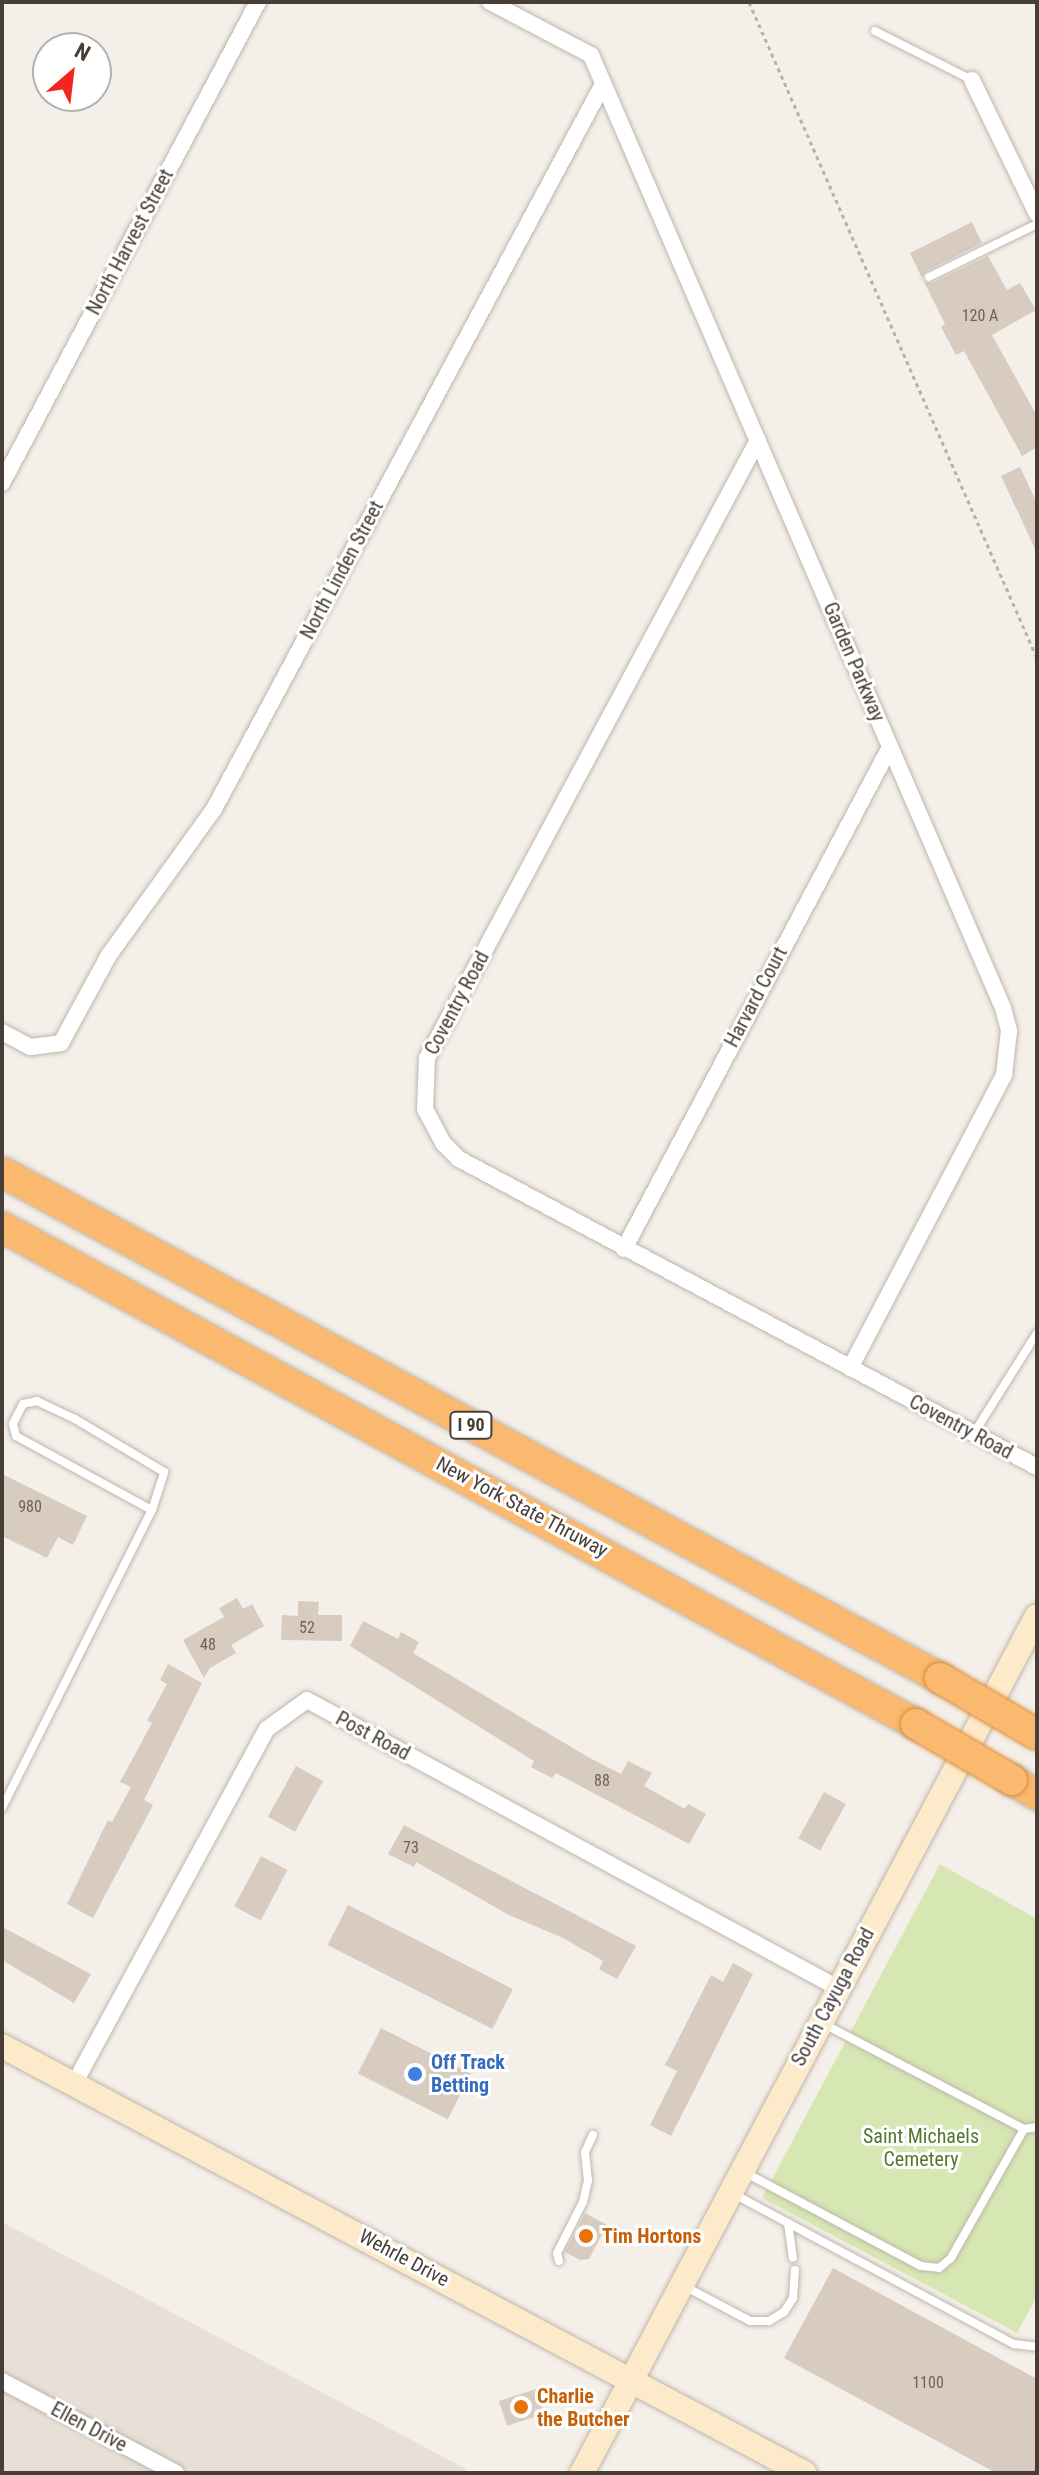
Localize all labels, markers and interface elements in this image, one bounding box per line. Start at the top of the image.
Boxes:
north arrow [32,32,112,112]
text: N [71,38,94,66]
street label: North Harvest Street [81,165,179,319]
house number: 120 A [962,306,998,326]
street label: North Linden Street [295,497,389,643]
street label: Garden Parkway [818,599,890,725]
street label: Harvard Court [720,943,792,1051]
street label: Coventry Road [420,947,494,1059]
street label: Coventry Road [905,1390,1017,1464]
road number: I 90 [449,1411,493,1439]
street label: New York State Thruway [432,1451,612,1563]
house number: 980 [18,1497,42,1517]
house number: 52 [299,1618,315,1638]
house number: 48 [200,1635,216,1655]
street label: Post Road [332,1706,414,1766]
house number: 88 [594,1771,610,1791]
house number: 73 [403,1838,419,1858]
street label: South Cayuga Road [786,1924,880,2070]
place label: Off Track Betting [431,2050,506,2097]
marker: Off Track Betting [406,2065,424,2083]
park label: Saint Michaels Cemetery [863,2125,979,2172]
street label: Wehrle Drive [355,2224,453,2292]
place label: Tim Hortons [602,2224,701,2248]
marker: Tim Hortons [577,2227,595,2245]
house number: 1100 [912,2373,944,2393]
place label: Charlie the Butcher [537,2384,630,2431]
street label: Ellen Drive [47,2397,131,2457]
marker: Charlie the Butcher [512,2398,530,2416]

